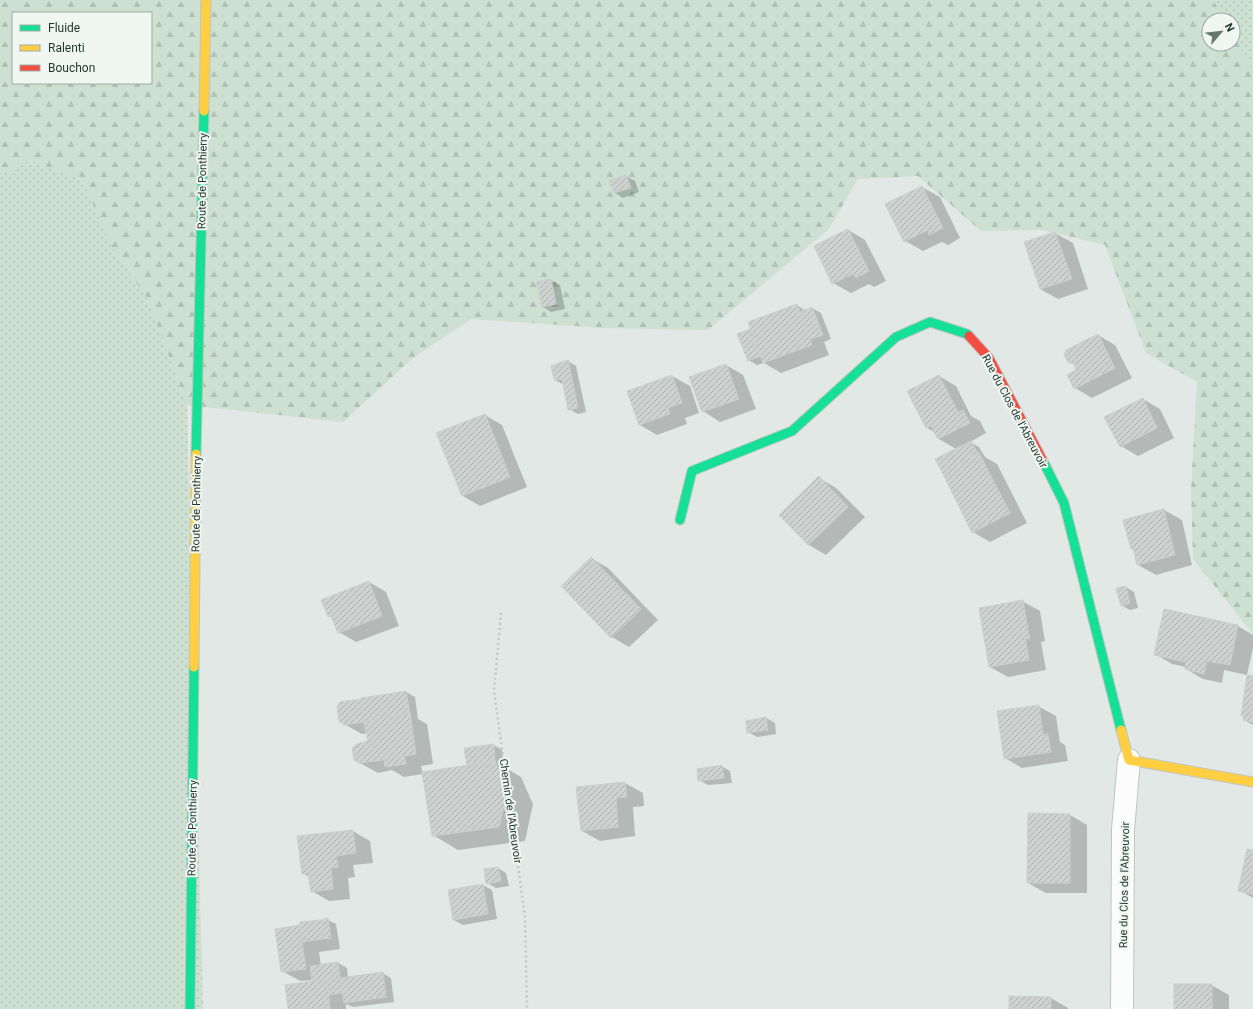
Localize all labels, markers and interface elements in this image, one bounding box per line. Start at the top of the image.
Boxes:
legend [12,12,152,84]
north arrow [1201,12,1241,52]
text: Fluide [48,21,80,35]
text: N [1222,21,1237,34]
text: Ralenti [48,41,85,55]
text: Bouchon [48,61,95,75]
street label: Route de Ponthierry [195,132,210,229]
street label: Rue du Clos de l'Abreuvoir [979,352,1050,470]
street label: Route de Ponthierry [189,455,204,552]
street label: Chemin de l'Abreuvoir [497,758,524,865]
street label: Route de Ponthierry [185,779,200,876]
street label: Rue du Clos de l'Abreuvoir [1117,821,1132,948]

